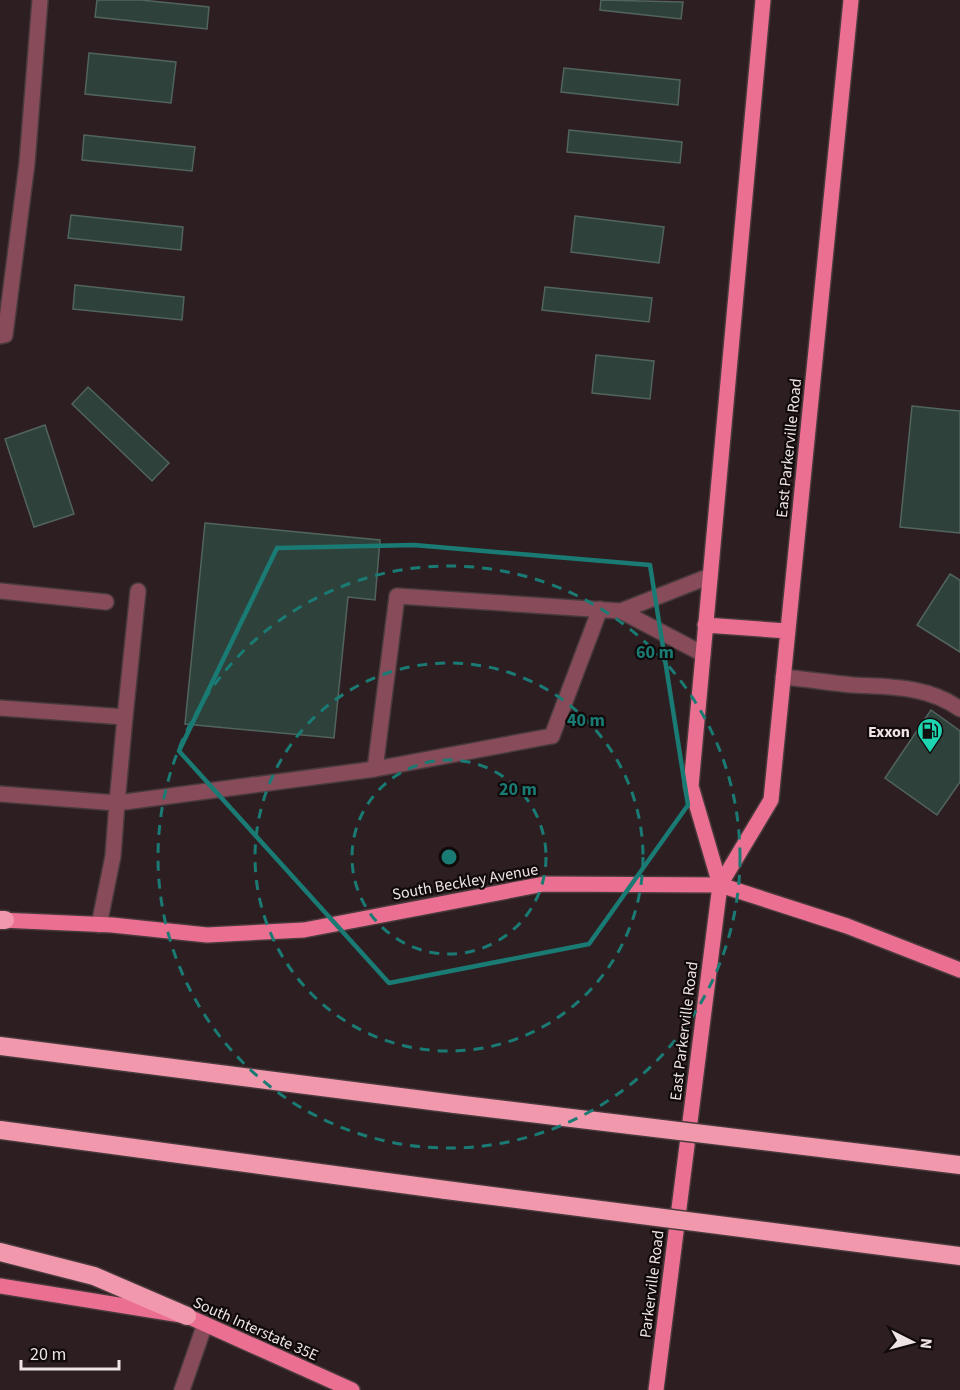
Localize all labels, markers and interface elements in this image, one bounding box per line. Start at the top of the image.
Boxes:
street label: East Parkerville Road [771,377,807,519]
text: 60 m [636,640,674,665]
text: 40 m [567,708,605,733]
fuel station icon: Exxon [915,716,945,754]
place label: Exxon [868,721,910,743]
text: 20 m [499,777,537,802]
centre of rings [439,847,459,867]
street label: South Beckley Avenue [390,858,540,906]
street label: East Parkerville Road [665,960,703,1102]
street label: Parkerville Road [634,1229,670,1339]
street label: South Interstate 35E [190,1291,322,1366]
north arrow [882,1312,942,1372]
scale bar [21,1333,118,1371]
text: N [914,1337,937,1350]
text: 20 m [30,1342,66,1367]

